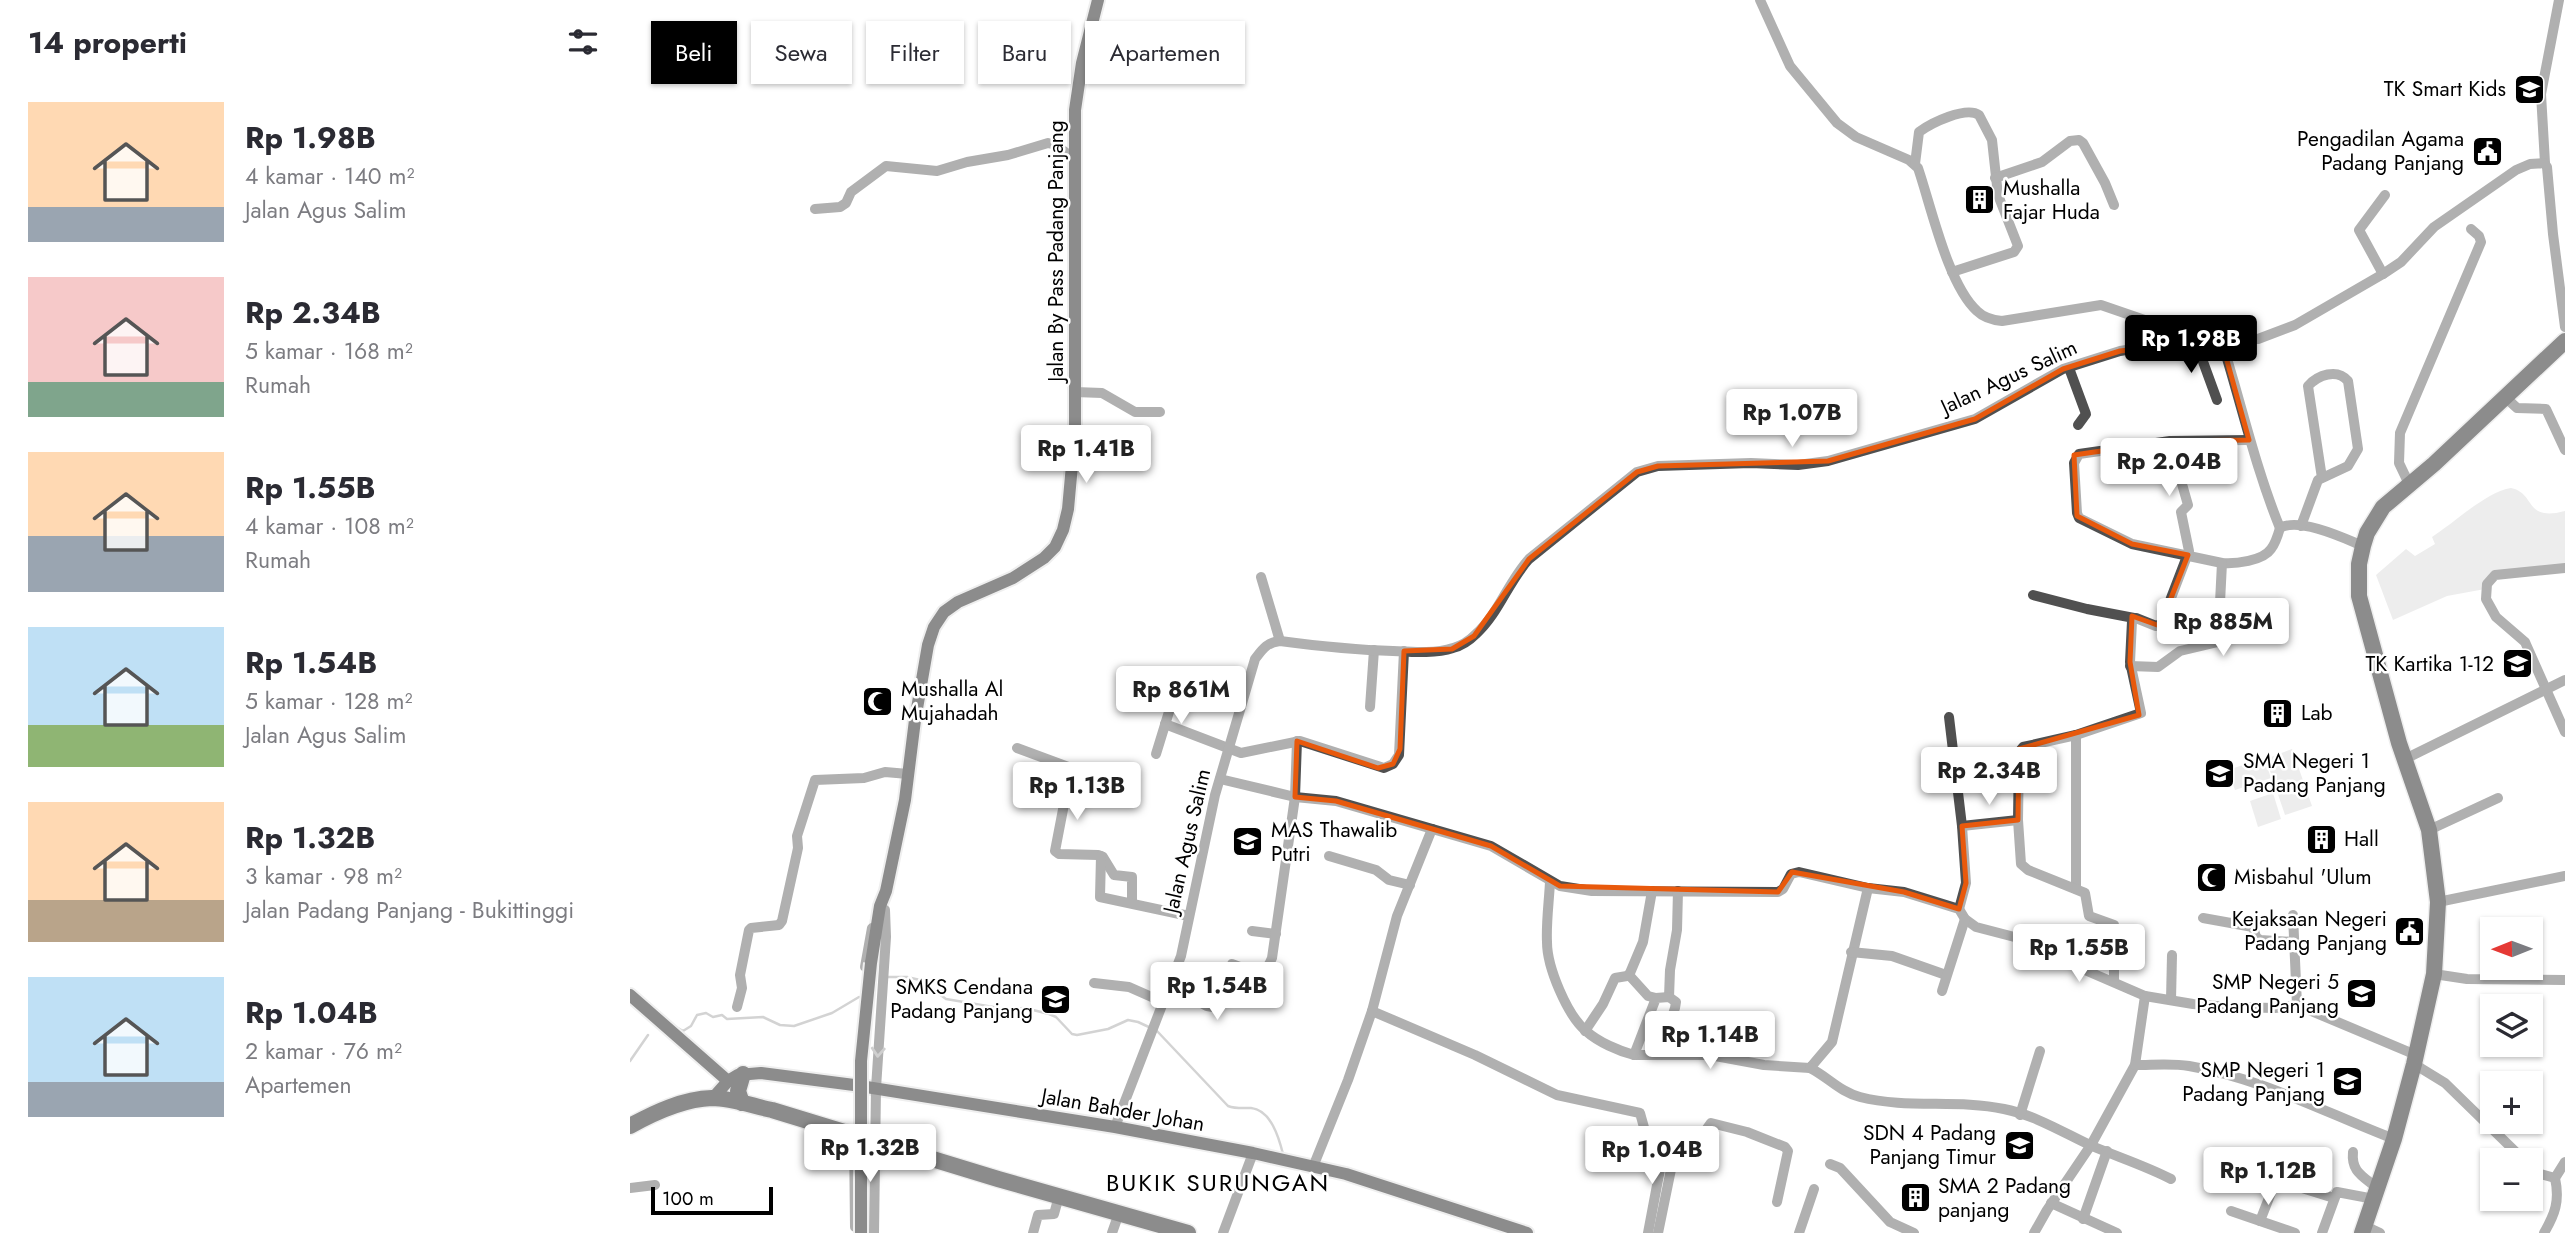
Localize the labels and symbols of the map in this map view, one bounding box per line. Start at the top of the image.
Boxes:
school or university icon: TK Smart Kids [2512,72,2546,106]
place label: TK Smart Kids [2384,74,2506,104]
street label: Jalan By Pass Padang Panjang [1041,120,1071,385]
place label: Pengadilan Agama Padang Panjang [2297,124,2464,178]
public building icon: Pengadilan Agama Padang Panjang [2470,134,2504,168]
place label: Mushalla Fajar Huda [2003,173,2100,227]
building icon: Mushalla Fajar Huda [1963,183,1997,217]
pin: Rp 1.98B [2119,316,2263,375]
street label: Jalan Agus Salim [1933,332,2082,423]
pin: Rp 1.07B [1720,390,1864,449]
pin: Rp 1.41B [1014,426,1158,485]
pin: Rp 2.04B [2097,438,2241,498]
pin: Rp 885M [2158,598,2288,658]
school or university icon: TK Kartika 1-12 [2500,647,2534,681]
place label: TK Kartika 1-12 [2366,649,2494,679]
pin: Rp 861M [1116,666,1246,726]
place label: Mushalla Al Mujahadah [901,674,1003,728]
mosque icon: Mushalla Al Mujahadah [861,684,895,718]
building icon: Lab [2261,696,2295,730]
place label: Lab [2301,698,2333,728]
place label: SMA Negeri 1 Padang Panjang [2243,746,2386,800]
pin: Rp 2.34B [1917,748,2061,807]
school or university icon: SMA Negeri 1 Padang Panjang [2203,756,2237,790]
pin: Rp 1.13B [1005,762,1149,822]
street label: Jalan Agus Salim [1155,766,1218,919]
place label: MAS Thawalib Putri [1271,815,1397,869]
building icon: Hall [2304,822,2338,856]
place label: Hall [2344,824,2379,854]
school or university icon: MAS Thawalib Putri [1231,825,1265,859]
mosque icon: Misbahul 'Ulum [2194,860,2228,894]
place label: Misbahul 'Ulum [2234,862,2372,892]
place label: Kejaksaan Negeri Padang Panjang [2232,904,2387,958]
public building icon: Kejaksaan Negeri Padang Panjang [2393,914,2427,948]
north arrow [2480,917,2543,980]
pin: Rp 1.55B [2007,925,2151,984]
pin: Rp 1.54B [1145,962,1289,1022]
place label: SMP Negeri 5 Padang Panjang [2196,967,2339,1021]
place label: SMKS Cendana Padang Panjang [890,972,1033,1026]
school or university icon: SMP Negeri 5 Padang Panjang [2345,977,2379,1011]
school or university icon: SMKS Cendana Padang Panjang [1039,982,1073,1016]
pin: Rp 1.14B [1638,1012,1782,1071]
one-way arrow [871,1047,886,1058]
place label: SMP Negeri 1 Padang Panjang [2182,1055,2325,1109]
school or university icon: SMP Negeri 1 Padang Panjang [2331,1065,2365,1099]
street label: Jalan Bahder Johan [1036,1080,1207,1139]
place label: SDN 4 Padang Panjang Timur [1863,1118,1997,1172]
pin: Rp 1.32B [798,1124,942,1184]
pin: Rp 1.04B [1580,1126,1724,1186]
school or university icon: SDN 4 Padang Panjang Timur [2002,1128,2036,1162]
pin: Rp 1.12B [2196,1148,2340,1207]
district label: BUKIK SURUNGAN [1106,1165,1330,1200]
place label: SMA 2 Padang panjang [1938,1171,2071,1225]
building icon: SMA 2 Padang panjang [1898,1181,1932,1215]
scale bar [651,1184,774,1216]

